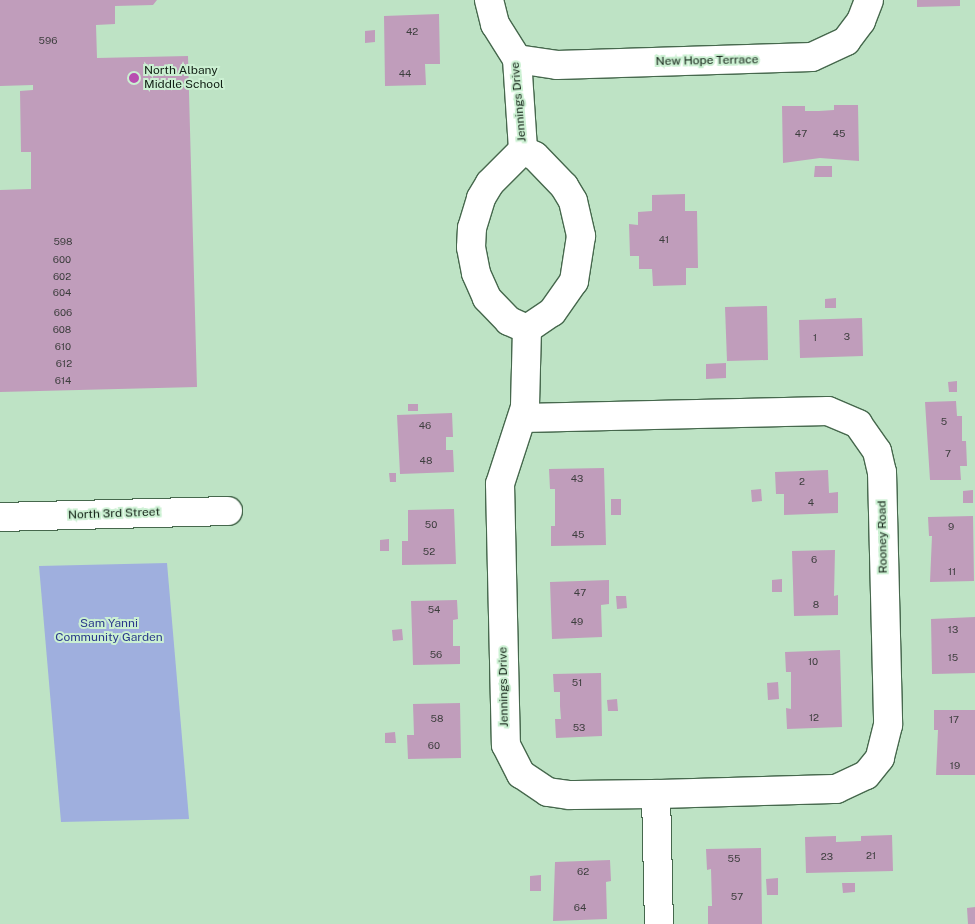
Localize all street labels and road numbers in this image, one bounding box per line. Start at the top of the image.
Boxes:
street label: New Hope Terrace [655,53,759,69]
street label: Jennings Drive [508,61,530,143]
street label: Rooney Road [875,500,891,574]
street label: North 3rd Street [68,505,160,523]
street label: Jennings Drive [496,647,512,727]

